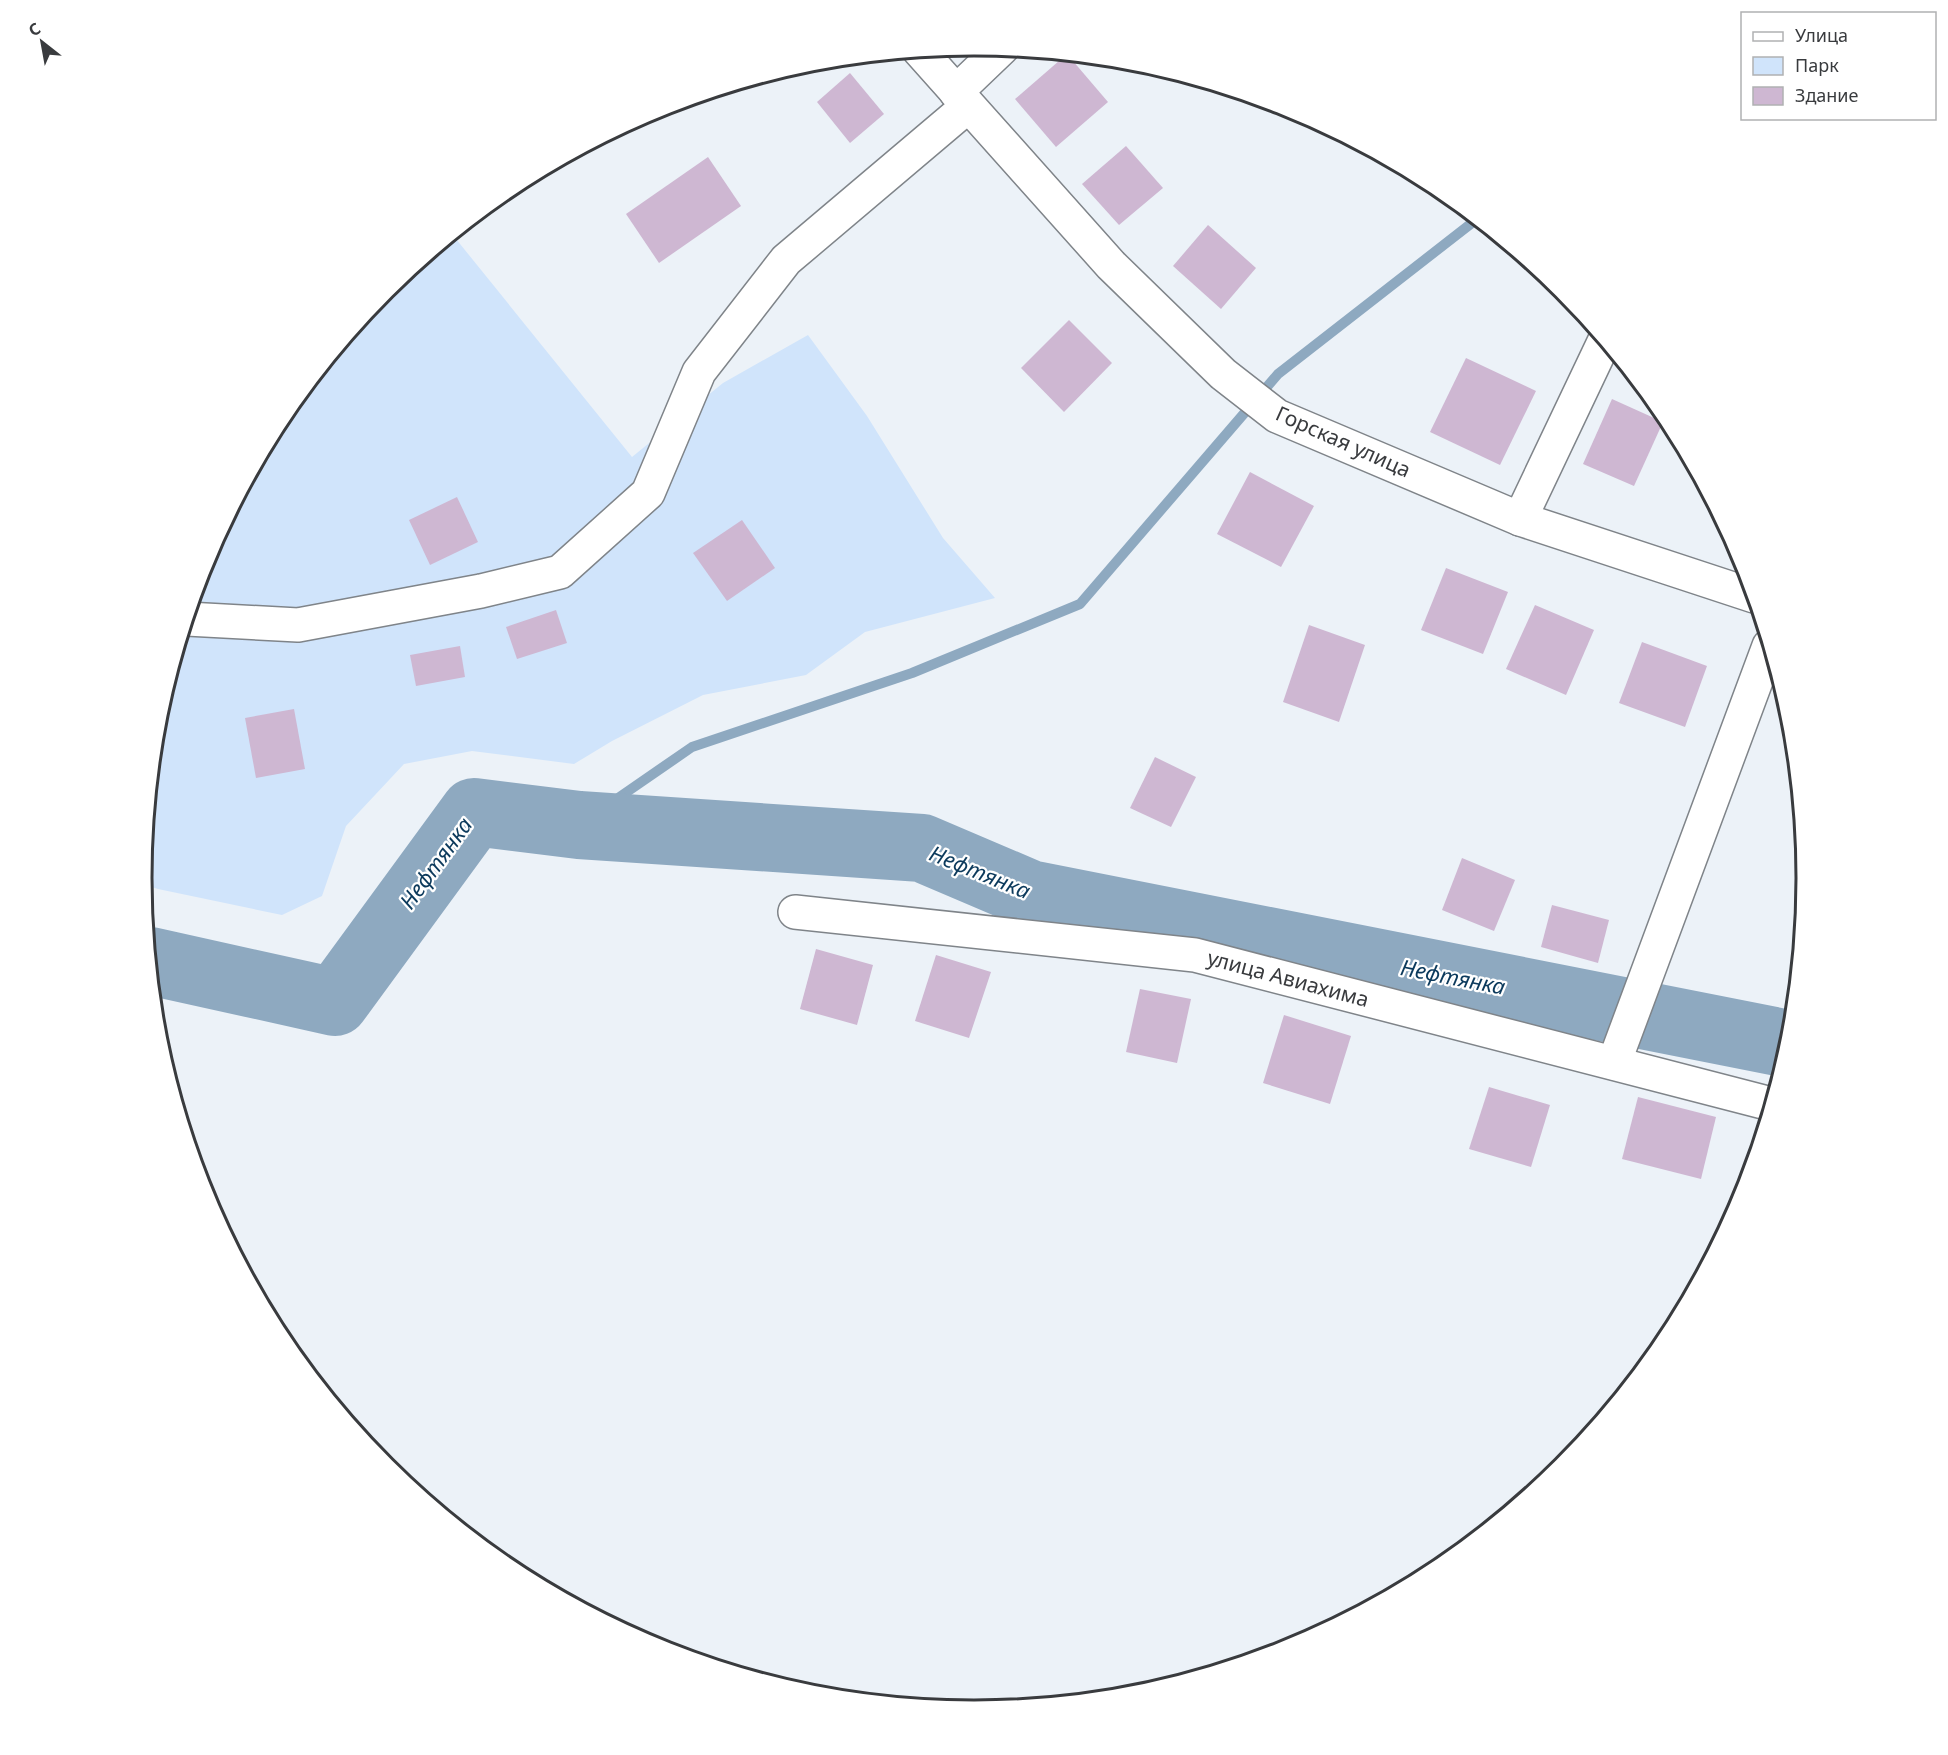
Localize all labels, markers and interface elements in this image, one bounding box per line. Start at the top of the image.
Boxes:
north arrow [12,12,72,72]
legend [1741,12,1936,120]
text: С [24,17,44,41]
text: Улица [1795,23,1848,47]
text: Парк [1795,53,1839,77]
text: Здание [1795,83,1859,107]
street label: Горская улица [1271,399,1415,483]
water label: Нефтянка [392,811,479,914]
water label: Нефтянка [926,837,1035,905]
street label: улица Авиахима [1204,943,1372,1013]
water label: Нефтянка [1398,951,1508,1001]

